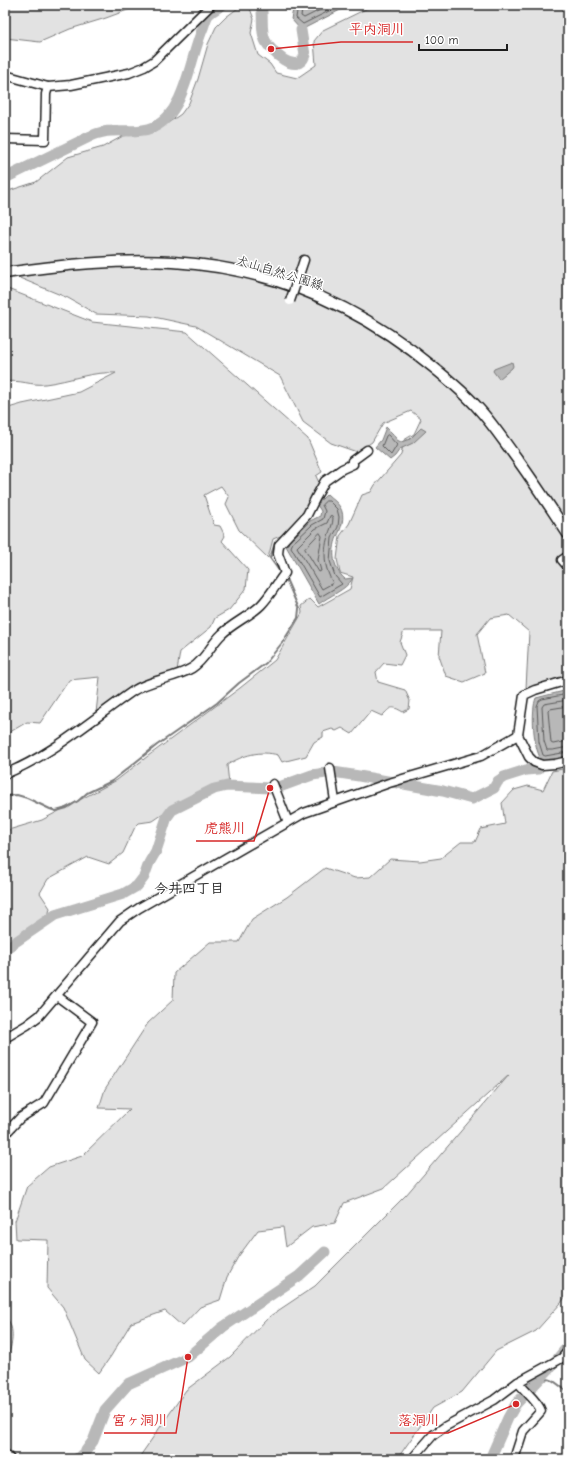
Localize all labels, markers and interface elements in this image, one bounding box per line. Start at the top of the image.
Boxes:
callout: 平内洞川 [341,16,413,42]
text: 平内洞川 [349,21,405,38]
scale bar [419,26,507,52]
text: 100 m [425,33,458,47]
street label: 犬山自然公園線 [234,252,327,293]
callout: 虎熊川 [196,815,254,841]
text: 虎熊川 [204,820,246,837]
district label: 今井四丁目 [154,880,224,897]
callout: 宮ヶ洞川 [104,1407,176,1433]
callout: 落洞川 [390,1407,448,1433]
text: 宮ヶ洞川 [112,1412,168,1429]
text: 落洞川 [398,1412,440,1429]

